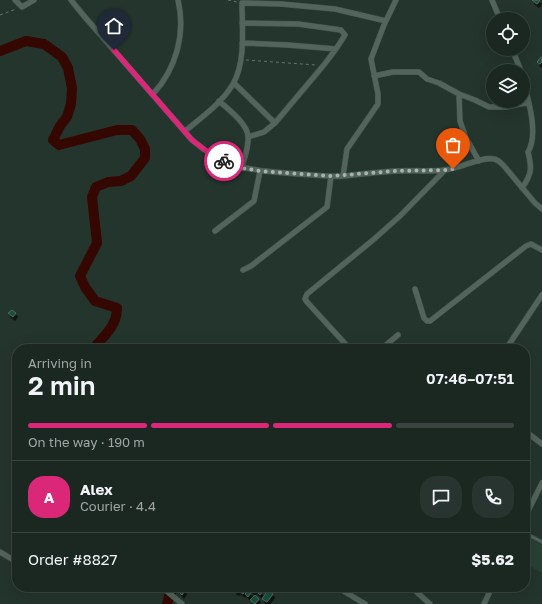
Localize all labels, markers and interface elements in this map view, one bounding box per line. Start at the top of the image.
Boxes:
pin [97,9,131,50]
map controls [486,12,530,108]
button: locate [486,12,530,56]
icon: home [103,15,125,37]
button: layers [486,64,530,108]
pin [436,128,470,169]
icon: bag [442,134,464,156]
courier [204,141,244,181]
icon: bike [213,150,235,172]
text: Arriving in [28,355,92,371]
text: 07:46–07:51 [426,369,514,387]
text: 2 min [28,370,96,401]
text: On the way · 190 m [28,434,145,450]
button: chat [420,476,462,518]
button: phone [472,476,514,518]
text: Alex [80,480,113,498]
text: A [44,488,54,506]
text: Courier · 4.4 [80,498,156,514]
text: Order #8827 [28,550,117,568]
text: $5.62 [471,550,514,568]

